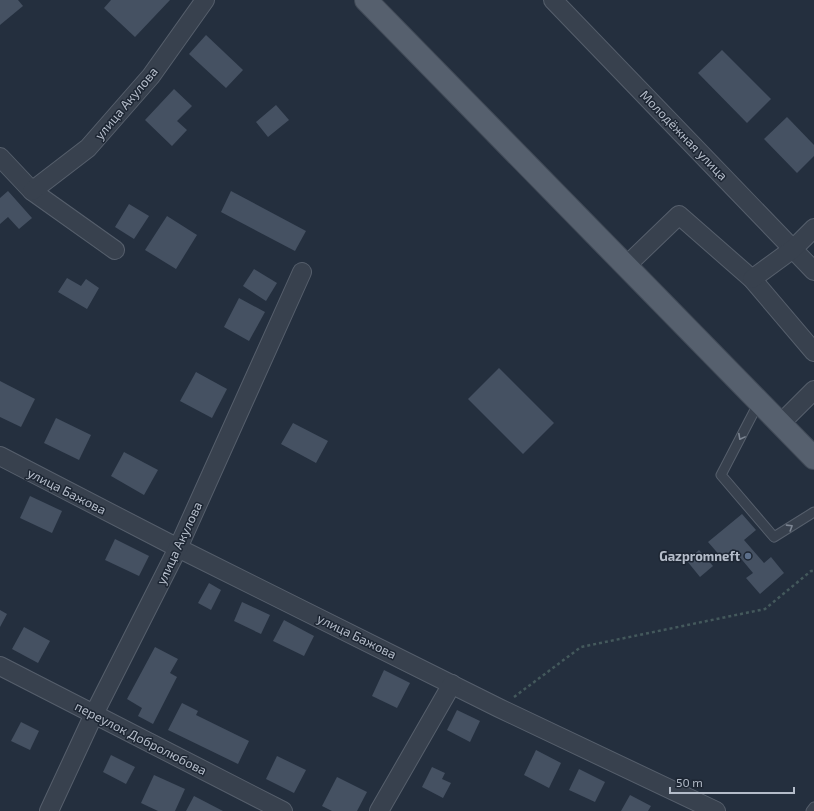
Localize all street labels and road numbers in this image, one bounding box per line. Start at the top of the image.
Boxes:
street label: улица Акулова [91,63,161,143]
street label: Молодёжная улица [637,87,731,183]
street label: улица Бажова [25,464,109,518]
street label: улица Акулова [153,499,205,587]
street label: улица Бажова [315,610,399,662]
street label: переулок Добролюбова [72,698,210,778]

